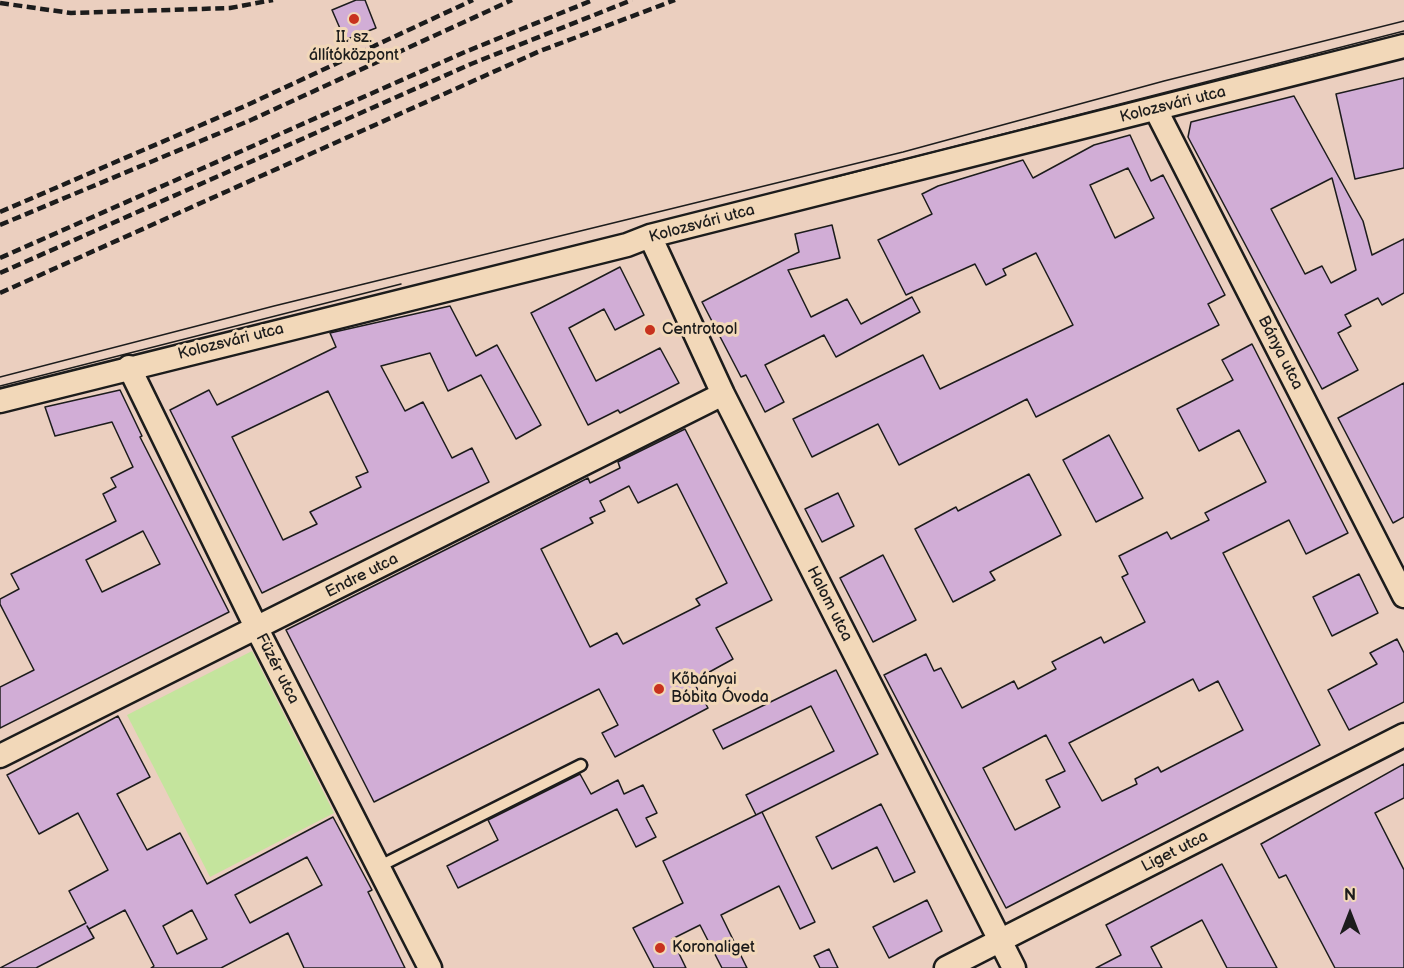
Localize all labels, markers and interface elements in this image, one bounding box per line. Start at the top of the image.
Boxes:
marker: II. sz. állítóközpont [347,12,361,26]
place label: II. sz. állítóközpont [309,28,399,66]
street label: Kolozsvári utca [1118,83,1228,127]
street label: Kolozsvári utca [647,201,757,247]
street label: Bánya utca [1253,313,1307,393]
street label: Kolozsvári utca [176,320,286,364]
place label: Centrotool [662,320,737,340]
marker: Centrotool [643,323,657,337]
street label: Endre utca [322,550,402,602]
street label: Halom utca [802,563,856,645]
street label: Füzér utca [251,631,303,707]
place label: Kőbányai Bóbita Óvoda [671,670,769,708]
marker: Kőbányai Bóbita Óvoda [652,682,666,696]
street label: Liget utca [1139,827,1211,877]
north arrow [1320,884,1380,944]
text: N [1344,886,1356,905]
place label: Koronaliget [672,938,755,958]
marker: Koronaliget [653,941,667,955]

